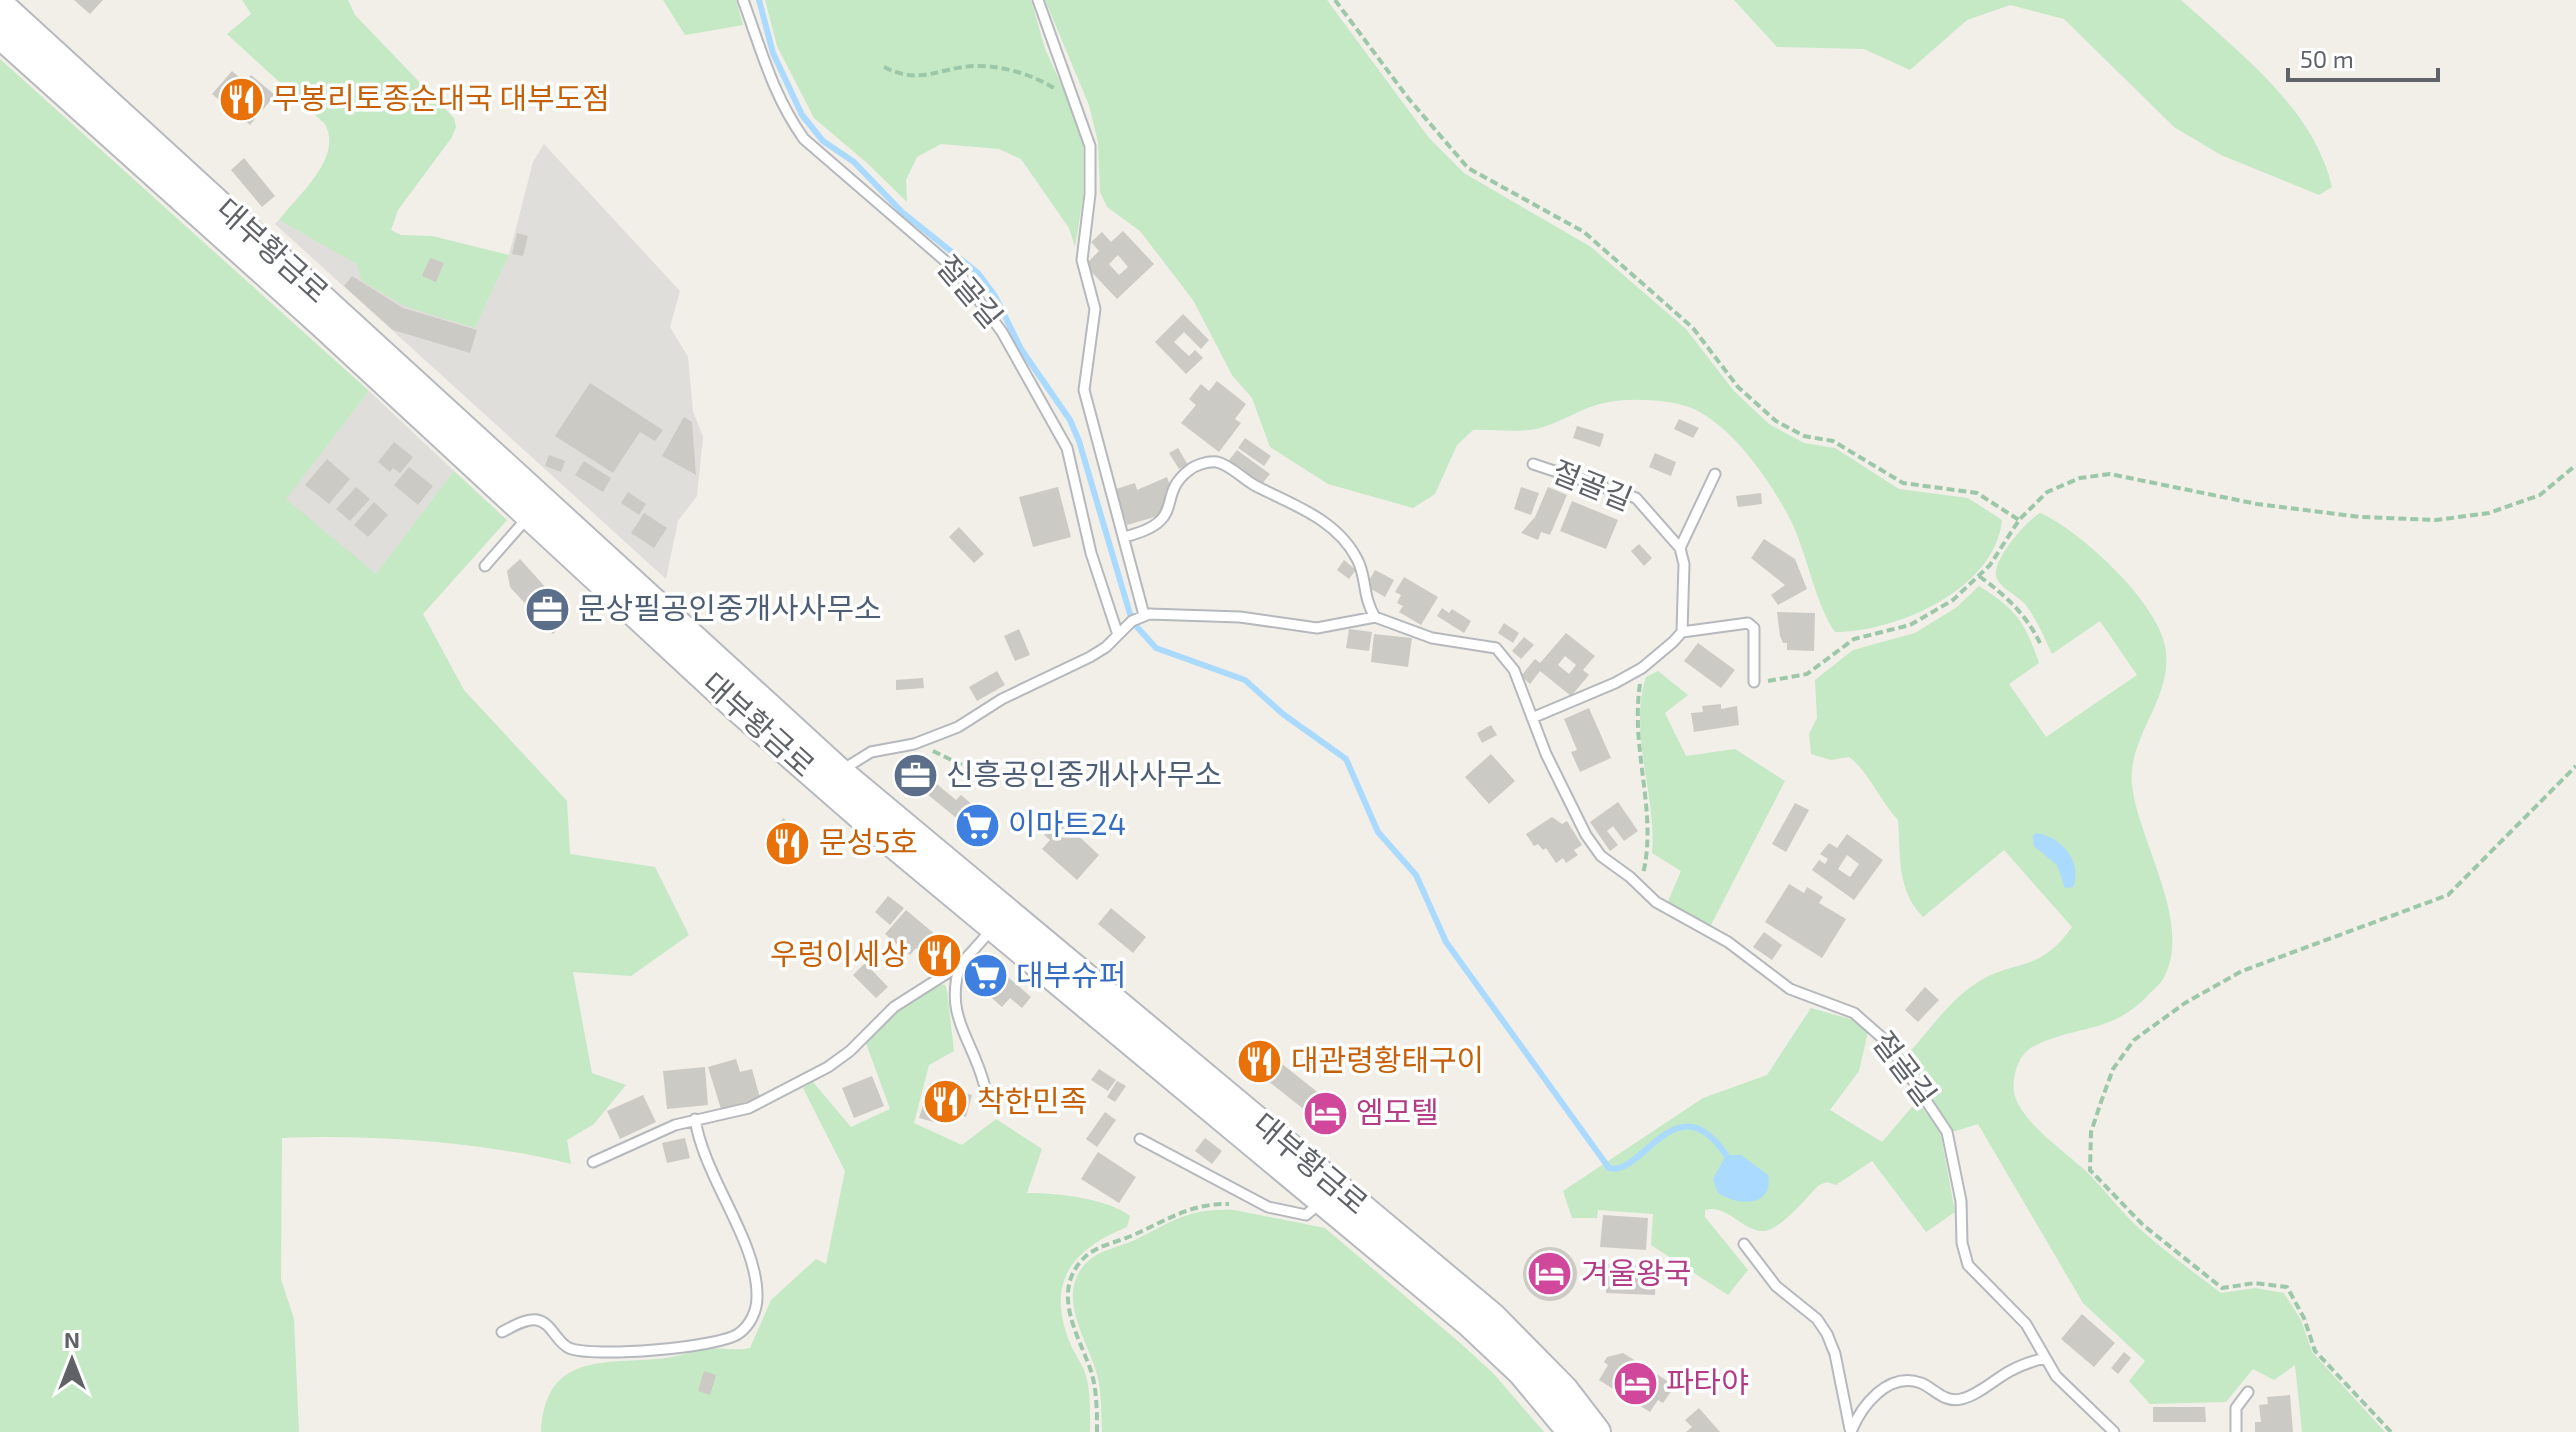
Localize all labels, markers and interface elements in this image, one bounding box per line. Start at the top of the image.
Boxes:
scale bar [2288,32,2438,82]
text: 50 m [2300,44,2354,73]
restaurant icon: 무봉리토종순대국 대부도점 [217,75,265,123]
place label: 무봉리토종순대국 대부도점 [272,79,610,115]
street label: 대부황금로 [210,190,337,309]
street label: 절골길 [930,247,1011,334]
street label: 절골길 [1548,452,1638,516]
office icon: 문상필공인중개사사무소 [523,585,571,633]
place label: 문상필공인중개사사무소 [578,589,882,625]
street label: 대부황금로 [696,664,823,783]
office icon: 신흥공인중개사사무소 [891,751,939,799]
place label: 신흥공인중개사사무소 [946,755,1222,791]
supermarket icon: 이마트24 [953,801,1001,849]
place label: 이마트24 [1008,805,1126,841]
restaurant icon: 문성5호 [764,819,812,867]
place label: 문성5호 [819,823,918,859]
restaurant icon: 우렁이세상 [915,931,963,979]
place label: 우렁이세상 [770,935,908,971]
supermarket icon: 대부슈퍼 [961,952,1009,1000]
place label: 대부슈퍼 [1016,956,1126,992]
street label: 절골길 [1866,1024,1945,1112]
restaurant icon: 대관령황태구이 [1236,1037,1284,1085]
place label: 대관령황태구이 [1291,1041,1484,1077]
restaurant icon: 착한민족 [922,1078,970,1126]
place label: 착한민족 [977,1082,1087,1118]
hotel icon: 엠모텔 [1301,1089,1349,1137]
place label: 엠모텔 [1356,1093,1439,1129]
street label: 대부황금로 [1247,1104,1376,1221]
hotel icon: 겨울왕국 [1526,1250,1574,1298]
place label: 겨울왕국 [1581,1254,1691,1290]
north arrow [32,1320,112,1400]
text: N [64,1326,80,1352]
hotel icon: 파타야 [1611,1359,1659,1407]
place label: 파타야 [1666,1363,1749,1399]

